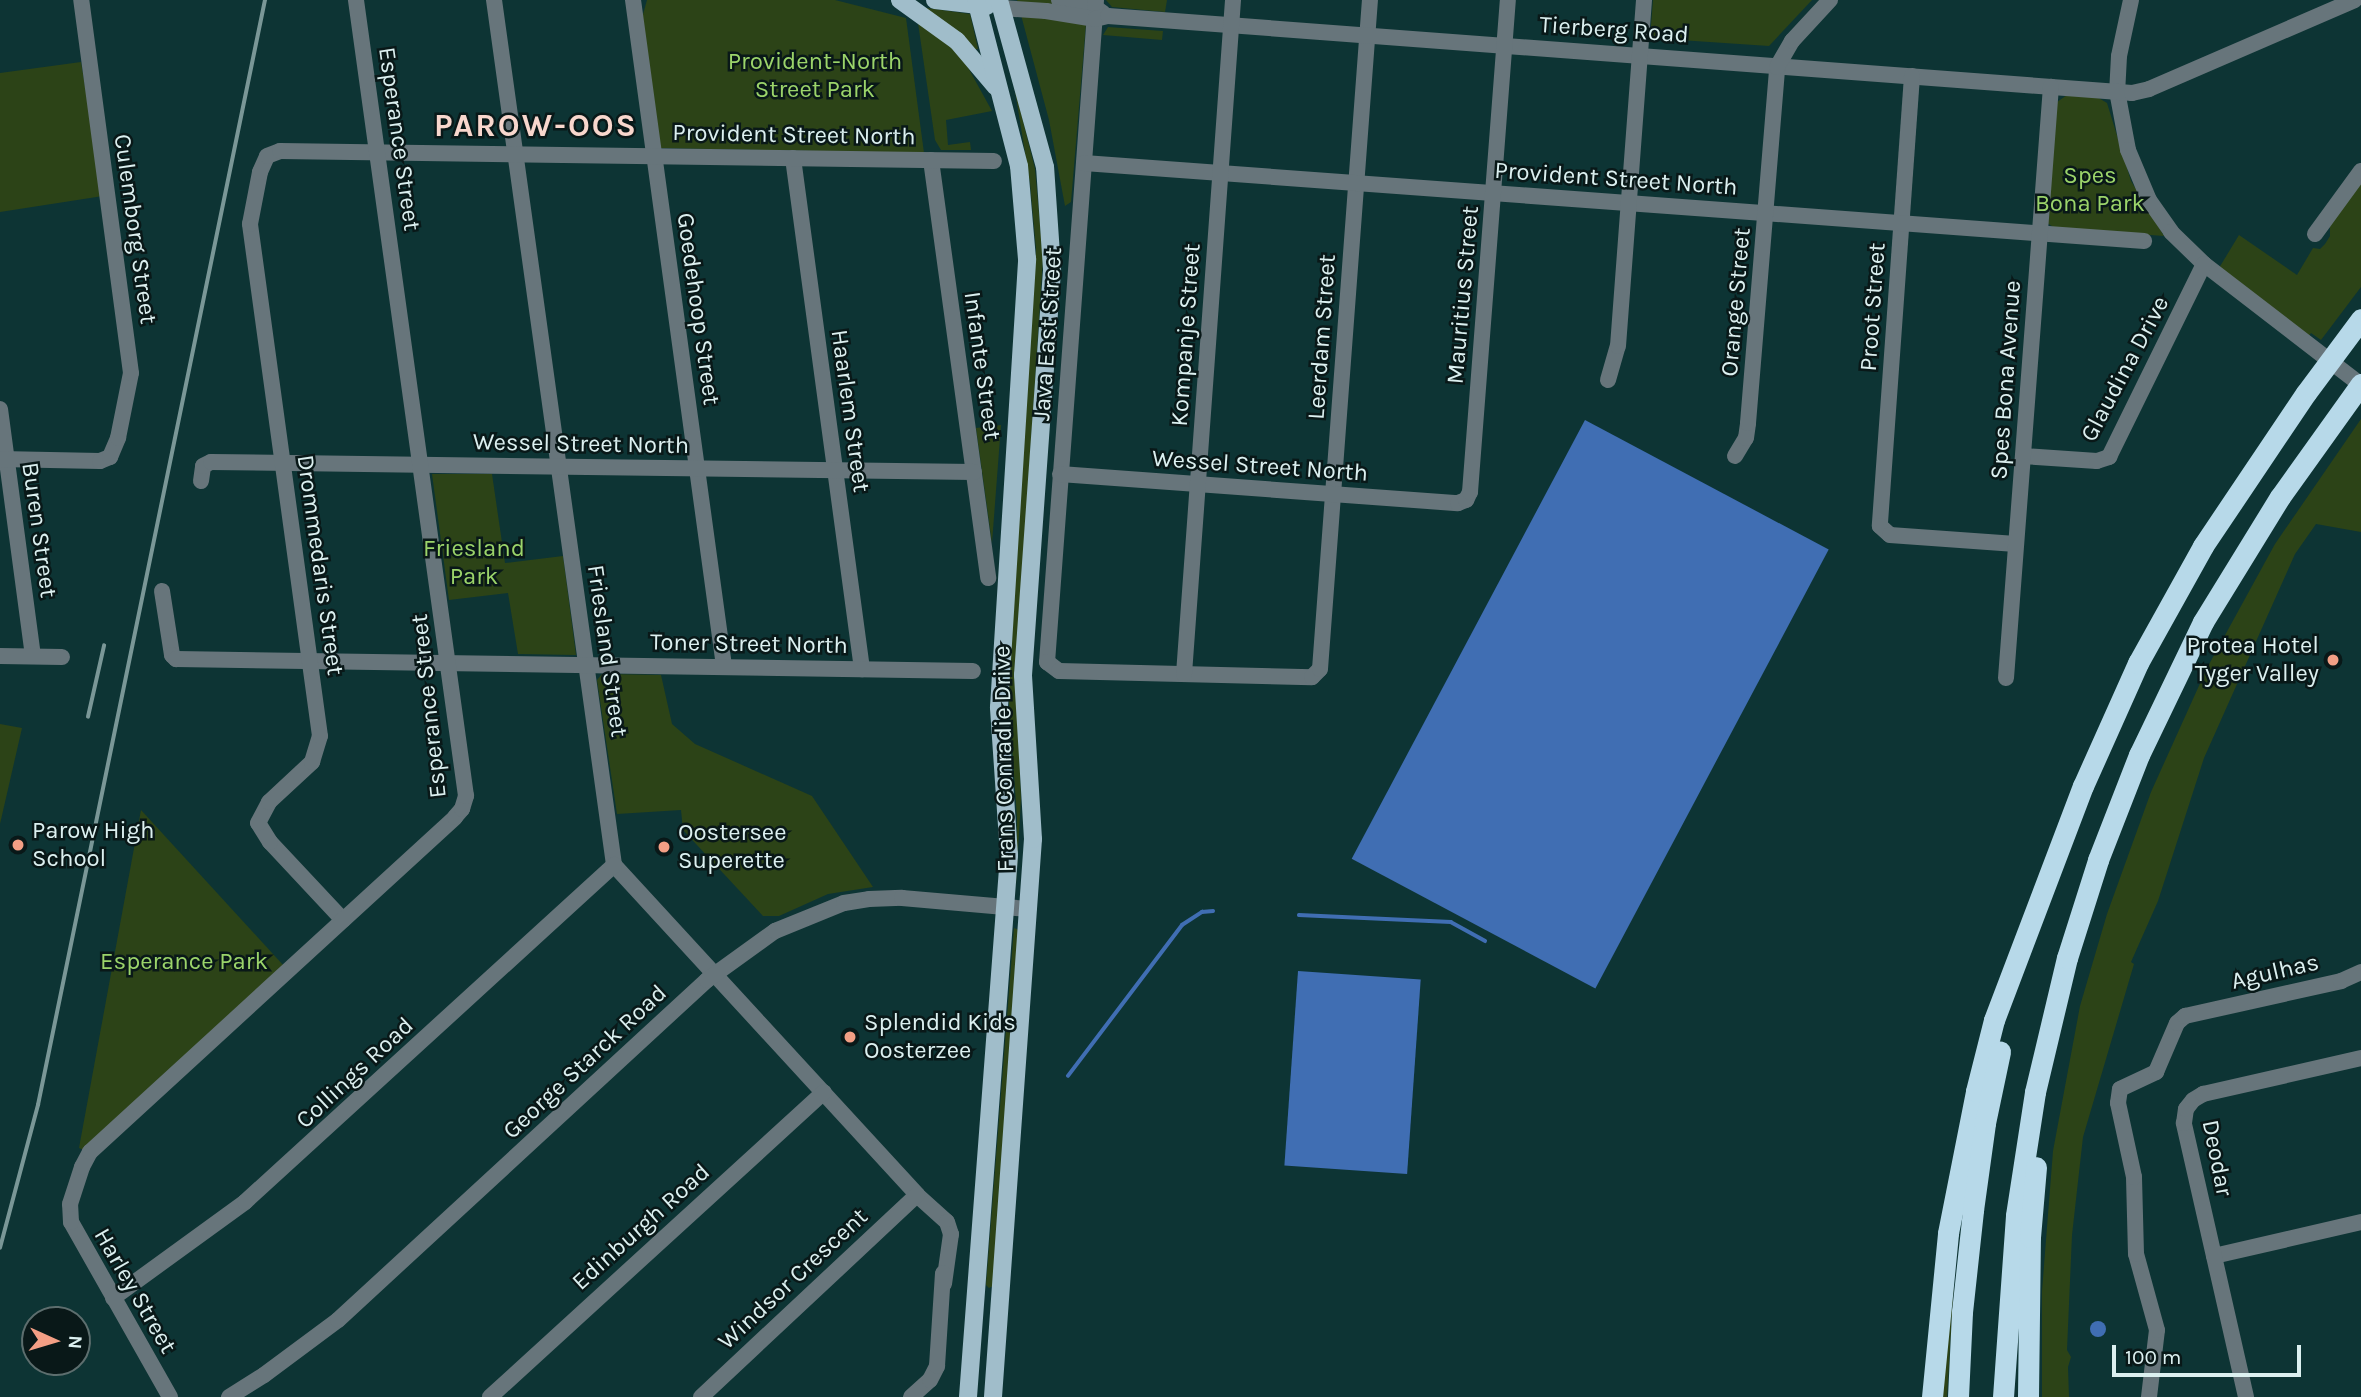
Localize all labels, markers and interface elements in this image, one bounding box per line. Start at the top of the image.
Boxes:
street label: Tierberg Road [1538,10,1690,50]
street label: Esperance Street [372,45,426,233]
park label: Provident-North Street Park [728,48,902,104]
district label: PAROW-OOS [435,107,637,145]
street label: Provident Street North [672,118,916,152]
street label: Culemborg Street [107,132,163,326]
street label: Provident Street North [1494,156,1738,202]
park label: Spes Bona Park [2035,162,2145,218]
street label: Mauritius Street [1441,205,1485,385]
street label: Goedehoop Street [670,211,726,407]
street label: Orange Street [1715,226,1757,378]
street label: Proot Street [1854,242,1892,372]
street label: Kompanje Street [1165,243,1207,427]
street label: Java East Street [1028,246,1068,422]
street label: Leerdam Street [1302,253,1342,421]
street label: Spes Bona Avenue [1985,279,2027,481]
street label: Infante Street [957,290,1007,442]
street label: Glaudina Drive [2075,291,2175,447]
street label: Haarlem Street [824,328,876,494]
street label: Wessel Street North [473,428,689,460]
street label: Wessel Street North [1151,444,1369,488]
street label: Drommedaris Street [290,453,350,677]
street label: Buren Street [15,460,63,600]
park label: Friesland Park [423,535,525,591]
street label: Friesland Street [581,563,633,739]
street label: Esperance Street [405,612,453,800]
street label: Toner Street North [650,628,848,660]
place label: Protea Hotel Tyger Valley [2186,632,2319,688]
street label: Frans Conradie Drive [988,645,1020,873]
marker: Protea Hotel Tyger Valley [2325,652,2341,668]
place label: Parow High School [32,817,155,873]
place label: Oostersee Superette [678,819,787,875]
marker: Parow High School [10,837,26,853]
marker: Oostersee Superette [656,839,672,855]
park label: Esperance Park [100,948,268,976]
street label: Agulhas [2228,948,2322,996]
street label: George Starck Road [497,979,673,1145]
place label: Splendid Kids Oosterzee [864,1009,1016,1065]
street label: Collings Road [290,1011,420,1135]
marker: Splendid Kids Oosterzee [842,1029,858,1045]
street label: Deodar [2195,1117,2239,1199]
street label: Edinburgh Road [566,1158,716,1296]
street label: Windsor Crescent [712,1202,874,1356]
street label: Harley Street [88,1223,182,1359]
north arrow [21,1306,91,1376]
scale bar [2116,1330,2305,1374]
text: N [64,1335,86,1350]
text: 100 m [2125,1345,2182,1369]

